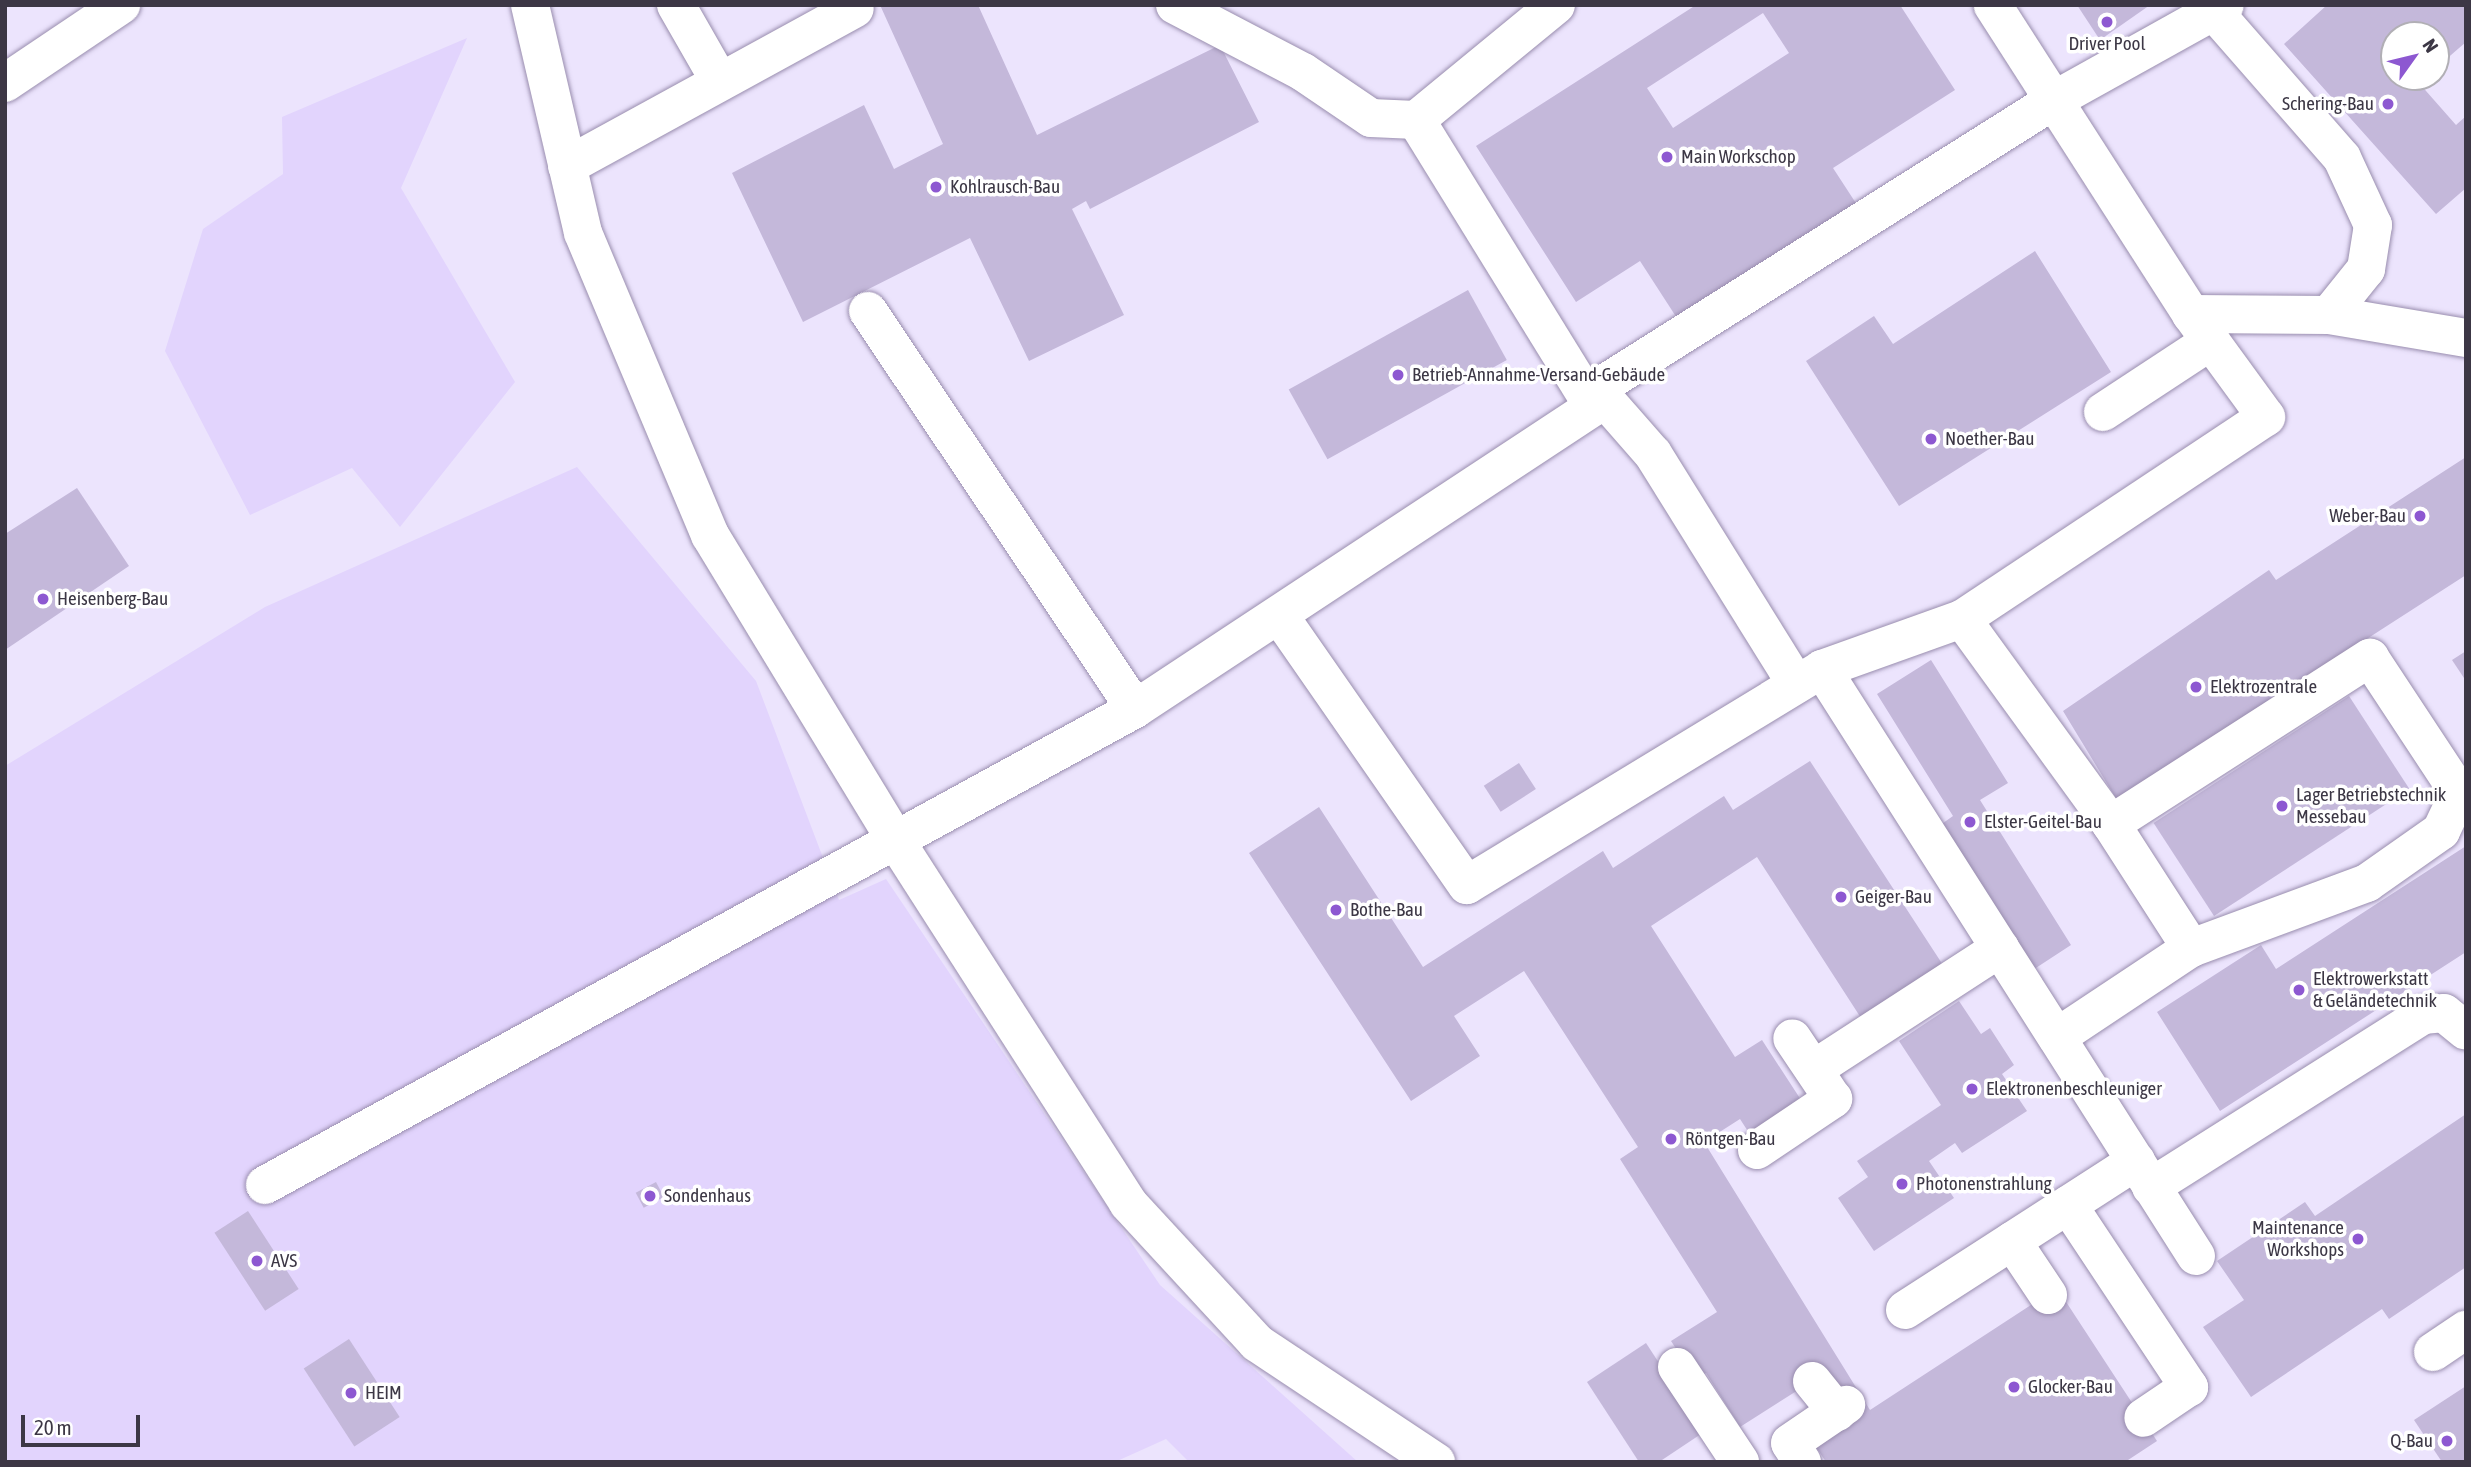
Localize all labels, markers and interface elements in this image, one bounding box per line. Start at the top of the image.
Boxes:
marker: Driver Pool [2099,14,2115,30]
north arrow [2380,21,2450,91]
place label: Driver Pool [2068,33,2146,55]
text: N [2418,35,2443,56]
place label: Schering-Bau [2282,93,2374,115]
marker: Schering-Bau [2380,96,2396,112]
place label: Main Workschop [1681,146,1796,168]
marker: Main Workschop [1659,149,1675,165]
place label: Kohlrausch-Bau [950,176,1060,198]
marker: Kohlrausch-Bau [928,179,944,195]
place label: Betrieb-Annahme-Versand-Gebäude [1412,364,1665,386]
marker: Betrieb-Annahme-Versand-Gebäude [1390,367,1406,383]
place label: Noether-Bau [1945,428,2034,450]
marker: Noether-Bau [1923,431,1939,447]
place label: Weber-Bau [2329,505,2406,527]
marker: Weber-Bau [2412,508,2428,524]
place label: Heisenberg-Bau [57,588,168,610]
marker: Heisenberg-Bau [35,591,51,607]
place label: Elektrozentrale [2210,676,2317,698]
marker: Elektrozentrale [2188,679,2204,695]
place label: Lager Betriebstechnik Messebau [2296,784,2446,828]
marker: Lager Betriebstechnik Messebau [2274,798,2290,814]
place label: Elster-Geitel-Bau [1984,811,2102,833]
marker: Elster-Geitel-Bau [1962,814,1978,830]
place label: Geiger-Bau [1855,886,1932,908]
marker: Geiger-Bau [1833,889,1849,905]
place label: Bothe-Bau [1350,899,1423,921]
marker: Bothe-Bau [1328,902,1344,918]
place label: Elektrowerkstatt & Geländetechnik [2313,968,2437,1012]
marker: Elektrowerkstatt & Geländetechnik [2291,982,2307,998]
place label: Elektronenbeschleuniger [1986,1078,2162,1100]
marker: Elektronenbeschleuniger [1964,1081,1980,1097]
place label: Röntgen-Bau [1685,1128,1776,1150]
marker: Röntgen-Bau [1663,1131,1679,1147]
place label: Photonenstrahlung [1916,1173,2052,1195]
marker: Photonenstrahlung [1894,1176,1910,1192]
place label: Sondenhaus [664,1185,751,1207]
marker: Sondenhaus [642,1188,658,1204]
place label: Maintenance Workshops [2252,1217,2344,1261]
marker: Maintenance Workshops [2350,1231,2366,1247]
place label: AVS [271,1250,297,1272]
marker: AVS [249,1253,265,1269]
place label: Glocker-Bau [2028,1376,2113,1398]
marker: Glocker-Bau [2006,1379,2022,1395]
place label: HEIM [365,1382,402,1404]
marker: HEIM [343,1385,359,1401]
scale bar [24,1400,144,1444]
text: 20 m [34,1415,72,1439]
place label: Q-Bau [2390,1430,2433,1452]
marker: Q-Bau [2439,1433,2455,1449]

